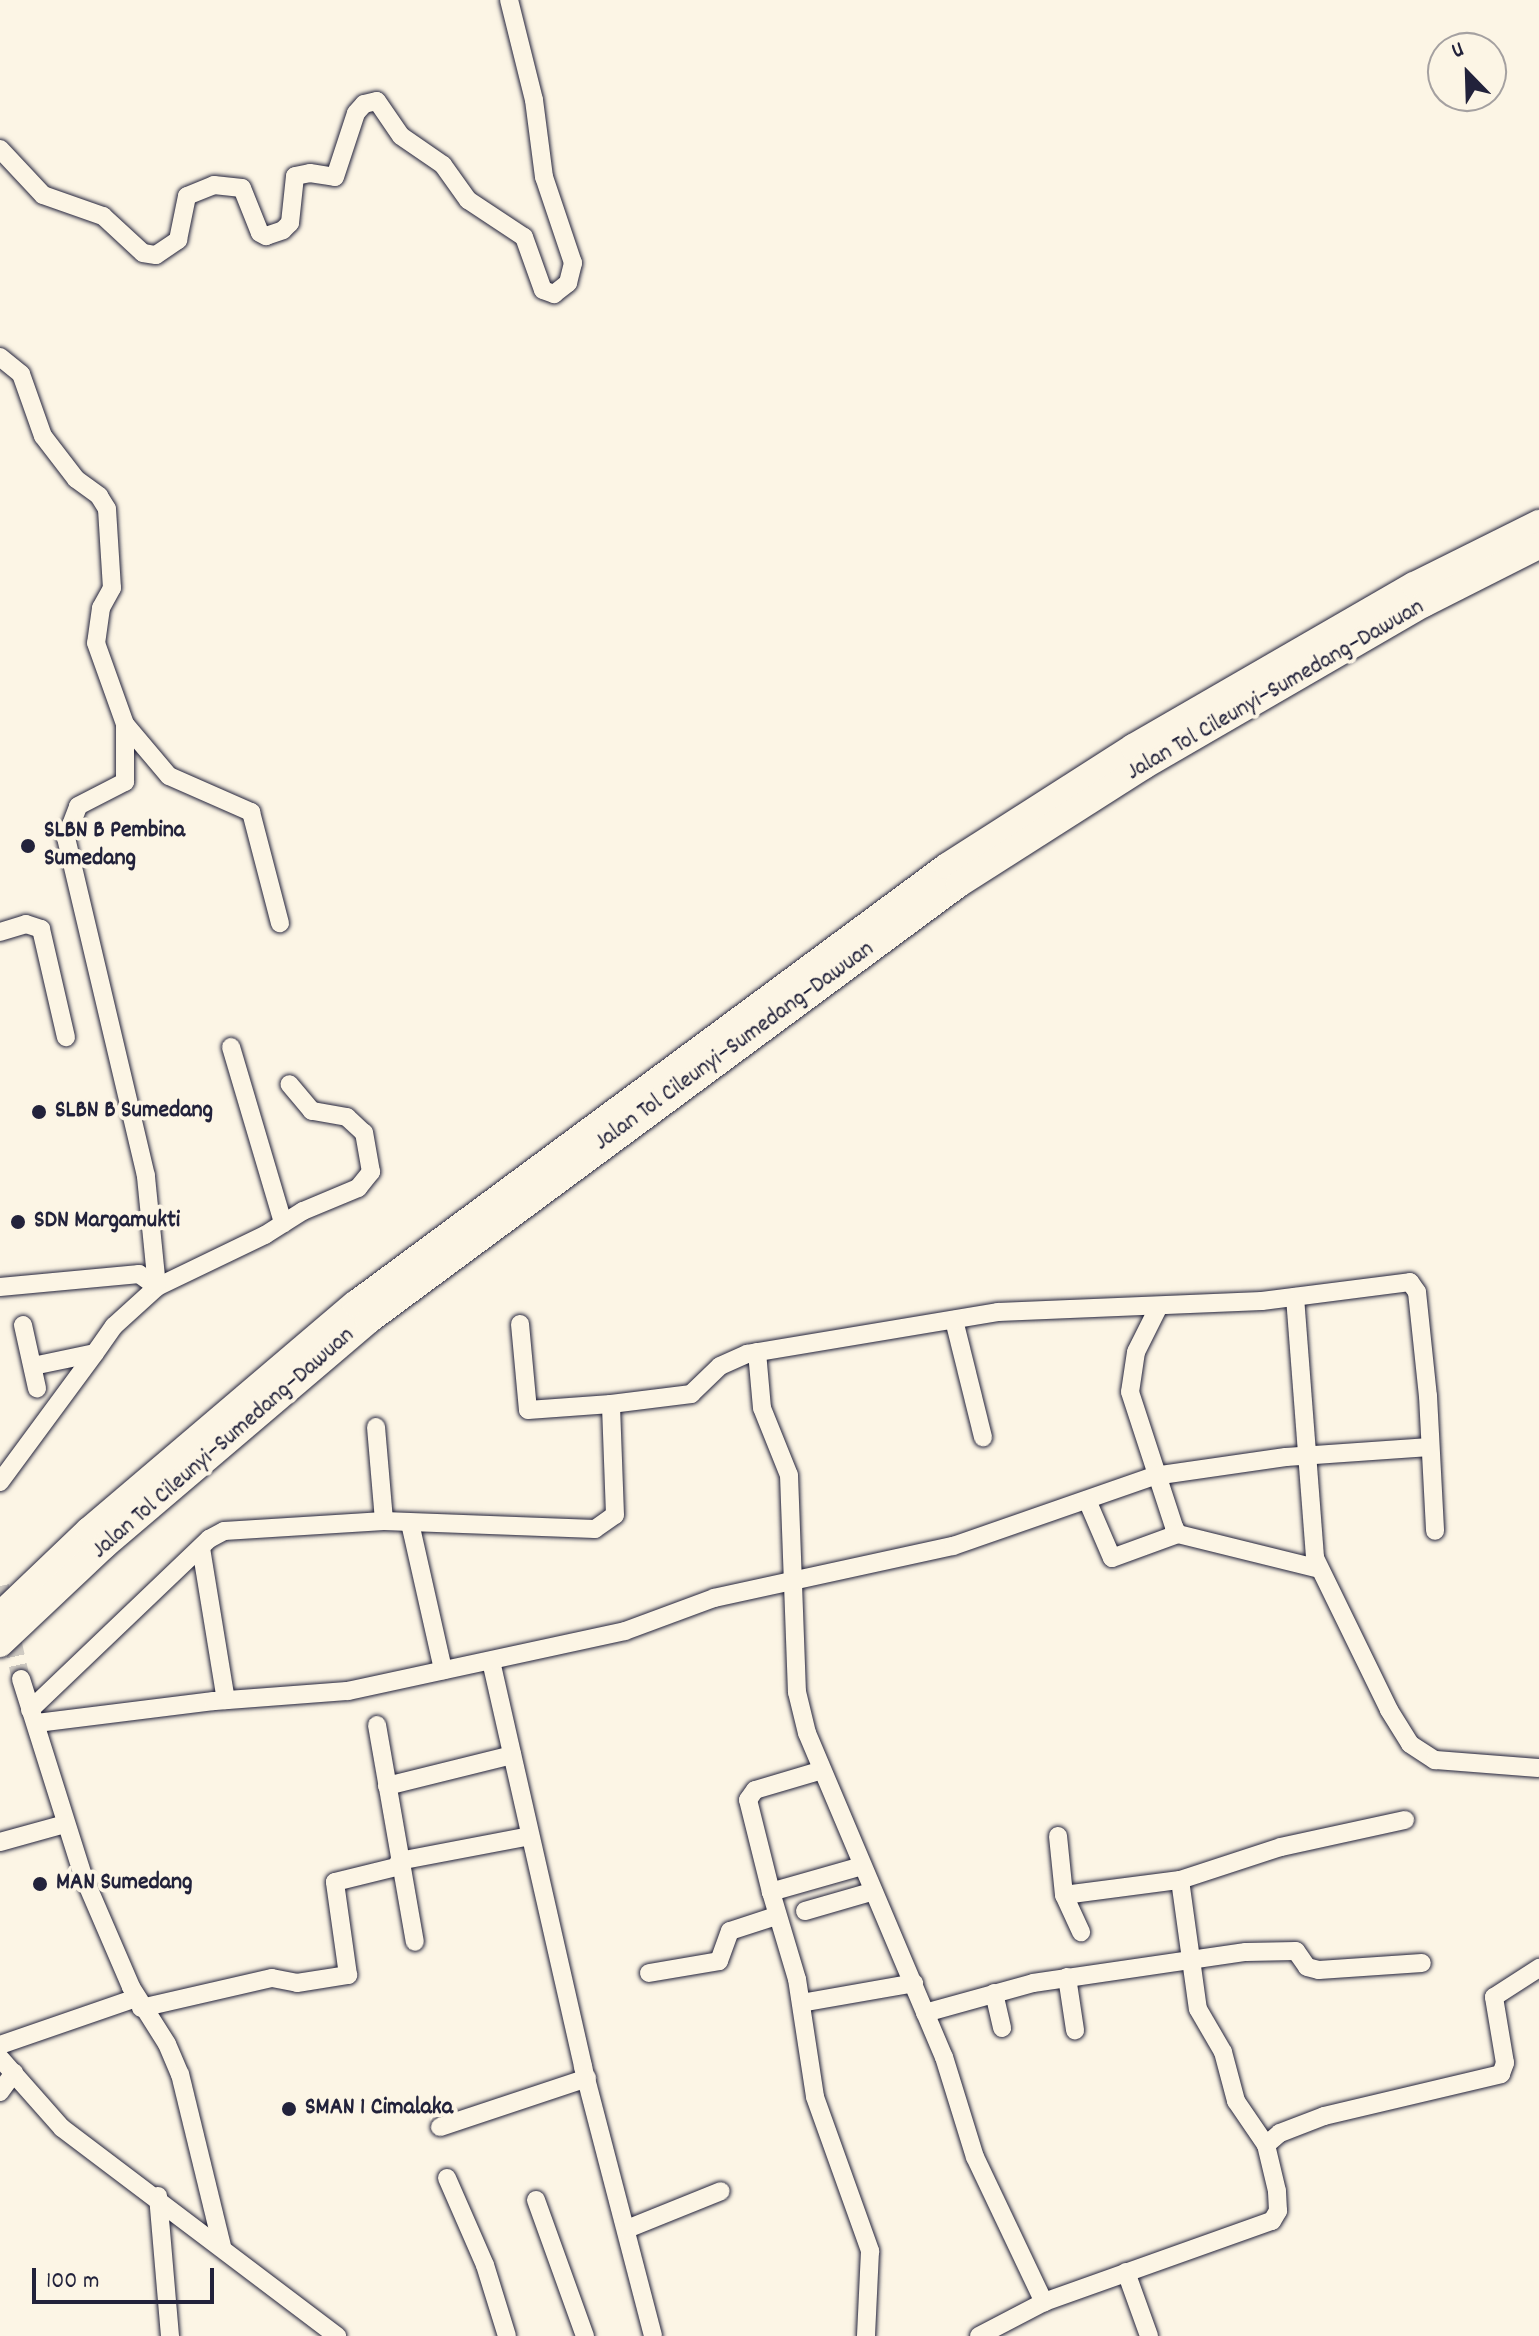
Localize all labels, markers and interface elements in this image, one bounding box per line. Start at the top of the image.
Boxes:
north arrow [1427,32,1507,112]
text: U [1447,35,1469,68]
street label: Jalan Tol Cileunyi–Sumedang–Dawuan [1122,594,1430,788]
place label: SLBN B Pembina Sumedang [44,818,185,874]
marker: SLBN B Pembina Sumedang [19,837,37,855]
street label: Jalan Tol Cileunyi–Sumedang–Dawuan [590,936,880,1158]
place label: SLBN B Sumedang [55,1098,213,1126]
marker: SLBN B Sumedang [30,1103,48,1121]
place label: SDN Margamukti [34,1208,180,1236]
marker: SDN Margamukti [9,1213,27,1231]
street label: Jalan Tol Cileunyi–Sumedang–Dawuan [87,1322,361,1566]
place label: MAN Sumedang [56,1870,193,1898]
marker: MAN Sumedang [31,1875,49,1893]
place label: SMAN 1 Cimalaka [305,2095,453,2123]
marker: SMAN 1 Cimalaka [280,2100,298,2118]
scale bar [36,2252,218,2302]
text: 100 m [46,2265,99,2299]

